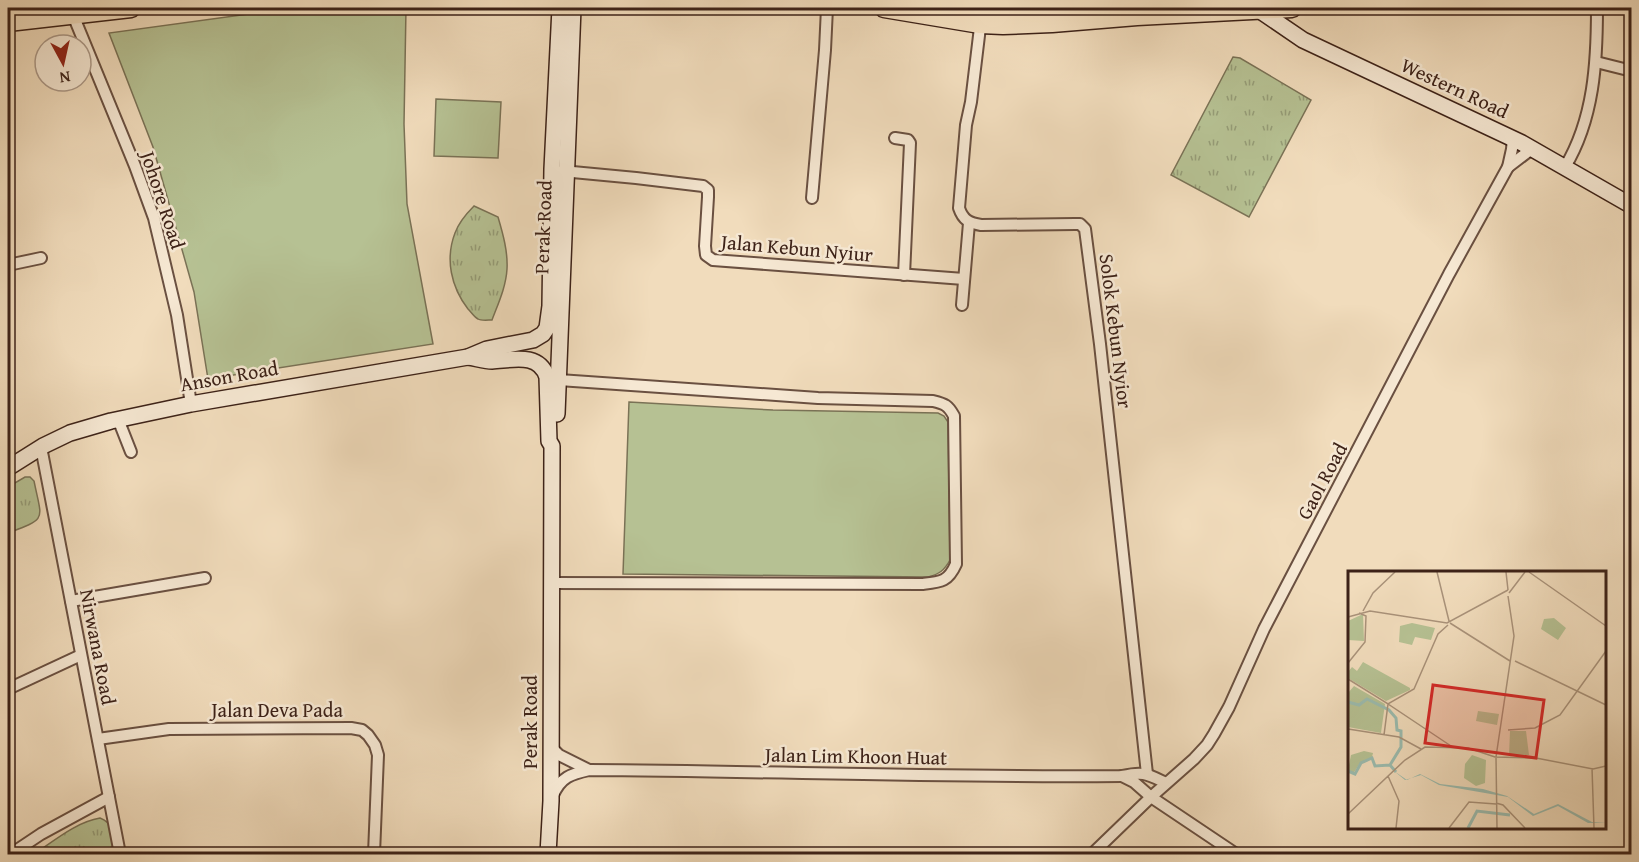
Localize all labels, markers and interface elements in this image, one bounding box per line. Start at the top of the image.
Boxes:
north arrow [33,33,93,93]
street label: Western Road [1397,50,1514,125]
text: N [58,65,72,91]
street label: Johore Road [133,144,193,253]
street label: Perak Road [526,179,559,274]
street label: Jalan Kebun Nyiur [717,226,874,269]
street label: Solok Kebun Nyior [1093,252,1140,410]
street label: Anson Road [178,353,280,398]
street label: Gaol Road [1289,437,1354,524]
inset map [1348,571,1606,829]
street label: Nirwana Road [73,587,124,708]
street label: Perak Road [515,675,544,769]
street label: Jalan Deva Pada [208,695,343,724]
street label: Jalan Lim Khoon Huat [762,739,947,772]

